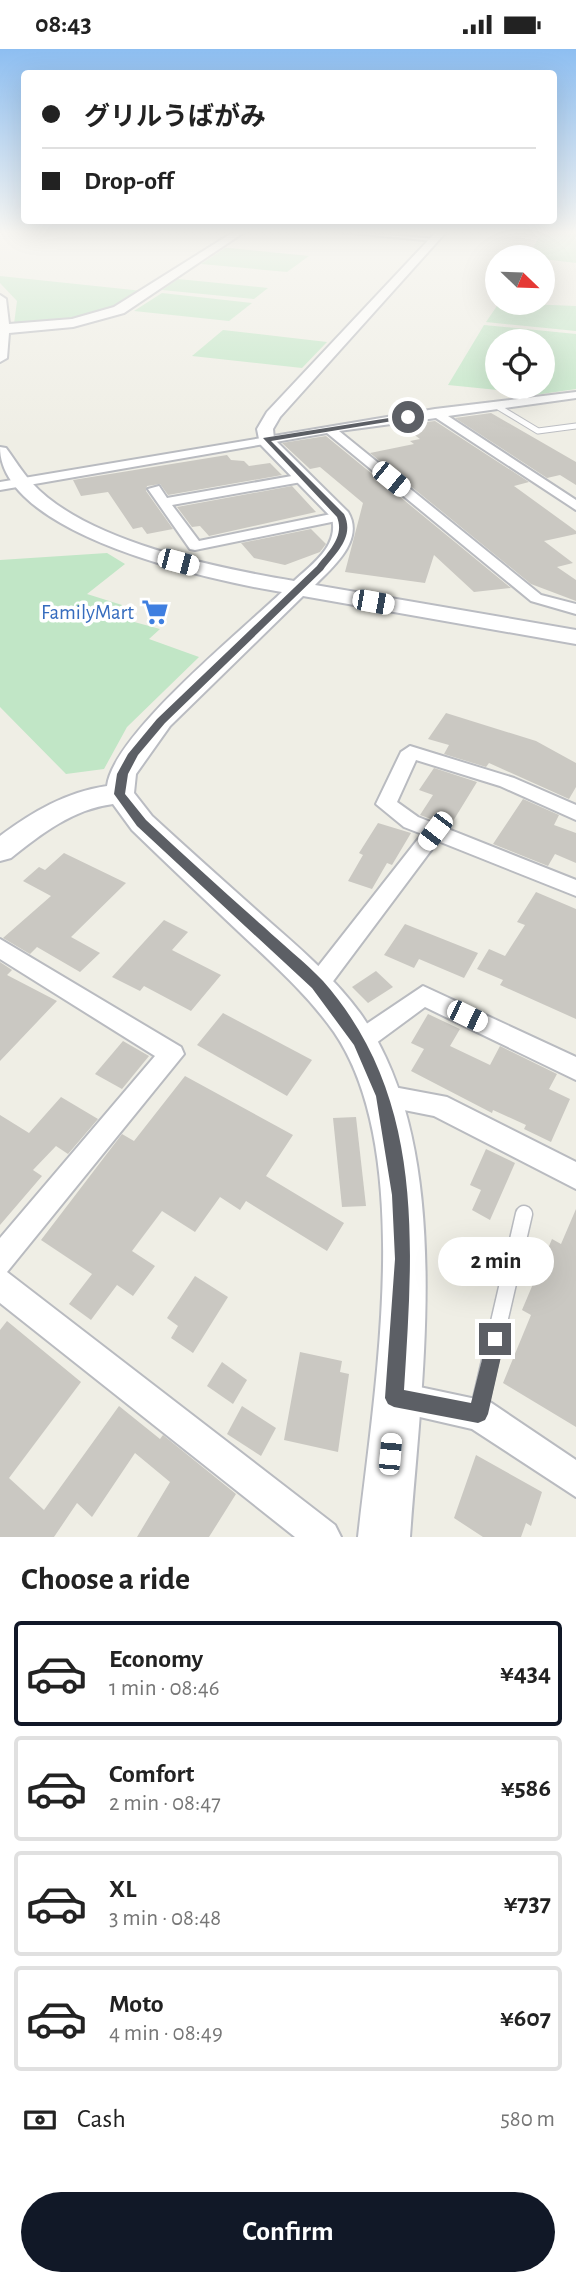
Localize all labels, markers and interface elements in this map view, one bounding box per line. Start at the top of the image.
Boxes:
text: 08:43 [35,11,92,37]
text: グリルうばがみ [84,104,266,130]
text: Drop-off [84,168,173,194]
north arrow [485,245,555,315]
map controls [485,245,555,399]
button: locate [485,329,555,399]
route start [392,401,424,433]
car [369,458,414,500]
car [155,546,202,578]
car [351,588,396,616]
supermarket icon: FamilyMart [140,597,170,627]
place label: FamilyMart [41,602,134,623]
car [414,808,457,854]
car [444,997,491,1035]
callout: 2 min [437,1237,553,1287]
text: 2 min [470,1250,522,1273]
route end [479,1323,511,1355]
car [378,1432,403,1476]
text: Choose a ride [21,1563,190,1595]
icon: car [25,1642,88,1705]
text: Economy [109,1646,203,1672]
text: ¥434 [500,1660,551,1686]
text: 1 min · 08:46 [109,1677,220,1700]
icon: car [25,1757,88,1820]
text: Comfort [109,1761,194,1787]
text: ¥586 [501,1775,551,1801]
text: 2 min · 08:47 [109,1792,221,1815]
icon: car [25,1872,88,1935]
text: XL [109,1876,136,1902]
text: ¥737 [504,1890,551,1916]
text: 3 min · 08:48 [109,1907,221,1930]
icon: car [25,1987,88,2050]
text: Moto [109,1991,164,2017]
text: ¥607 [500,2005,551,2031]
text: 4 min · 08:49 [109,2022,223,2045]
icon: cash [21,2101,59,2139]
text: Cash [77,2106,126,2132]
text: 580 m [500,2108,555,2131]
button: Confirm [21,2192,555,2272]

